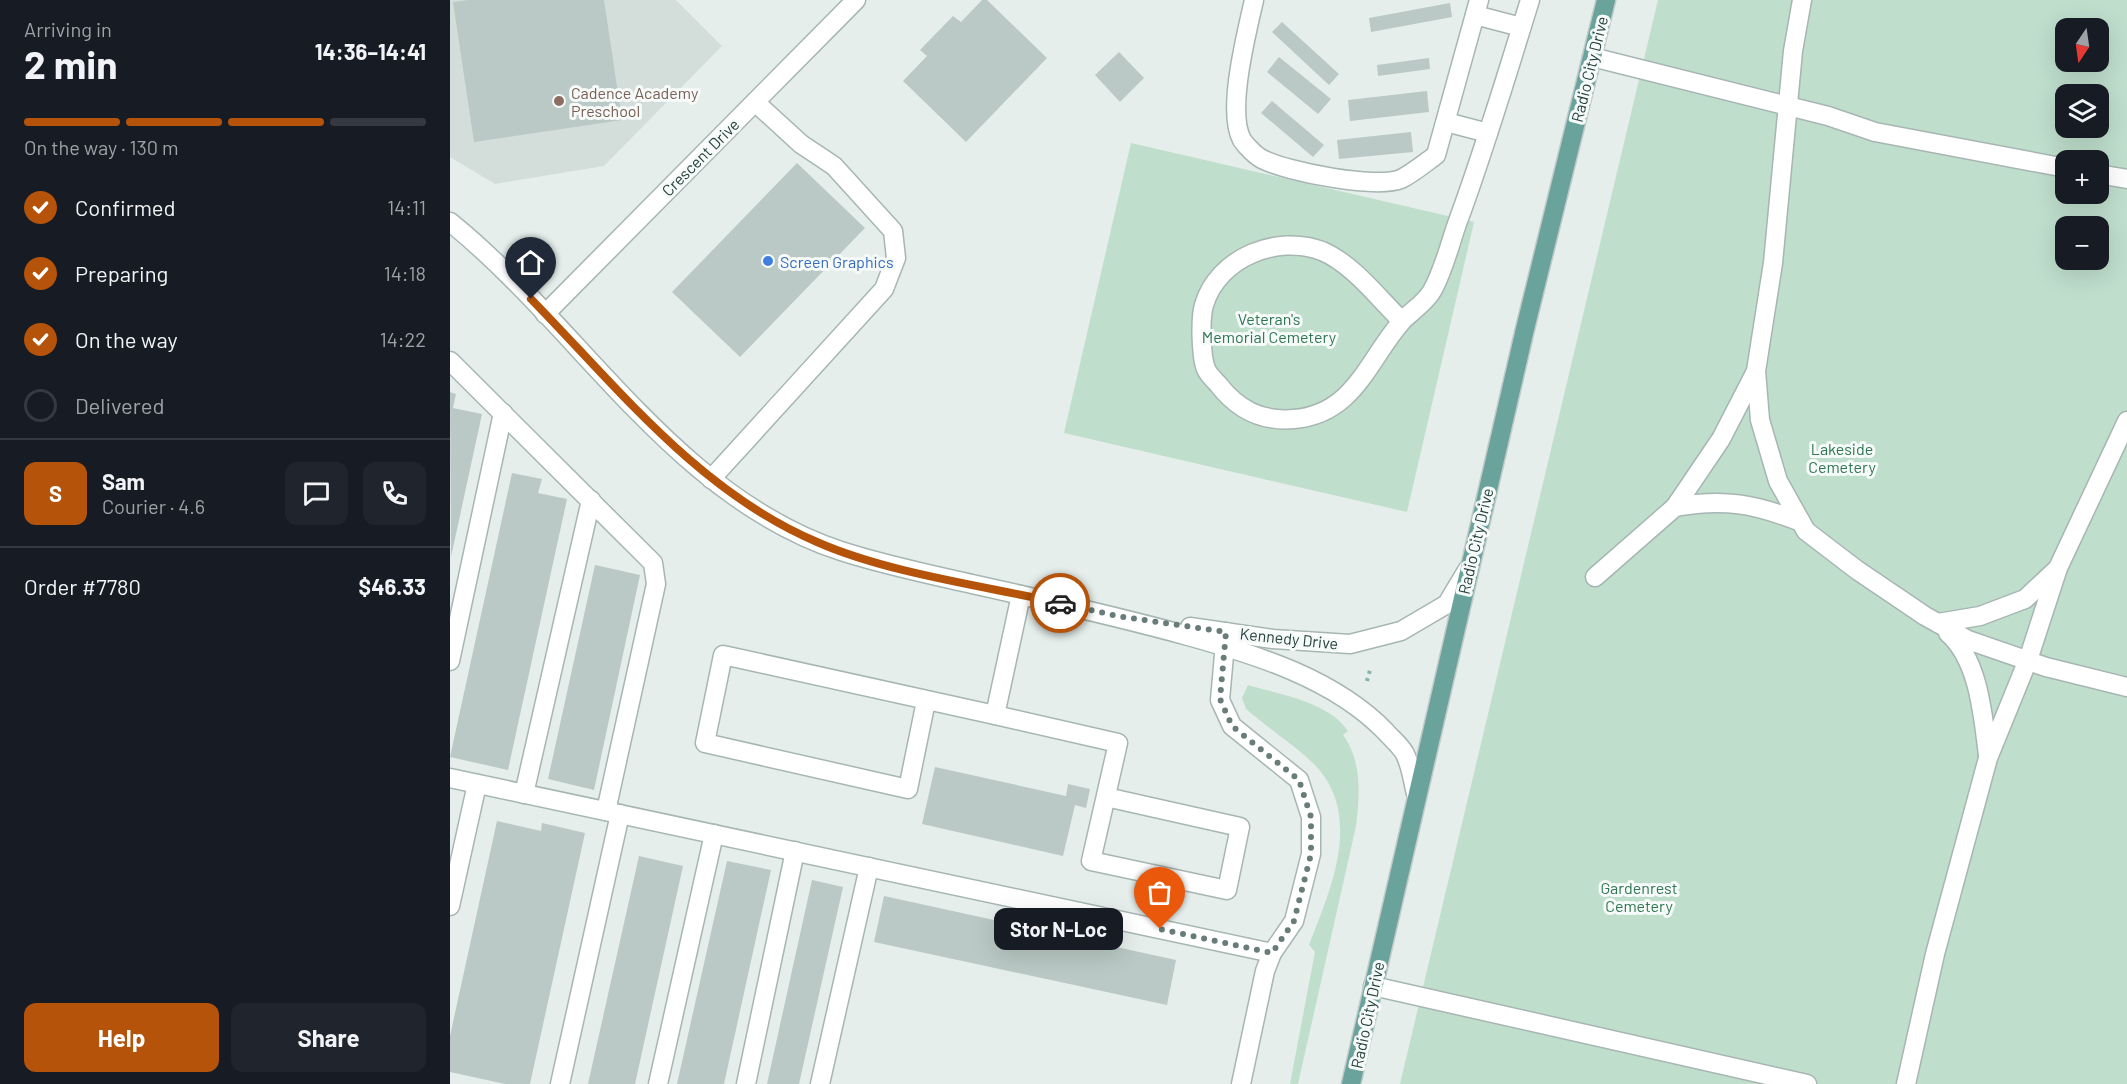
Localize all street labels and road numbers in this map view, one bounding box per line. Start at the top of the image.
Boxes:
street label: Radio City Drive [1567,14,1611,124]
street label: Crescent Drive [657,114,743,200]
street label: Radio City Drive [1454,486,1496,596]
street label: Kennedy Drive [1239,623,1339,653]
street label: Radio City Drive [1346,960,1388,1070]

